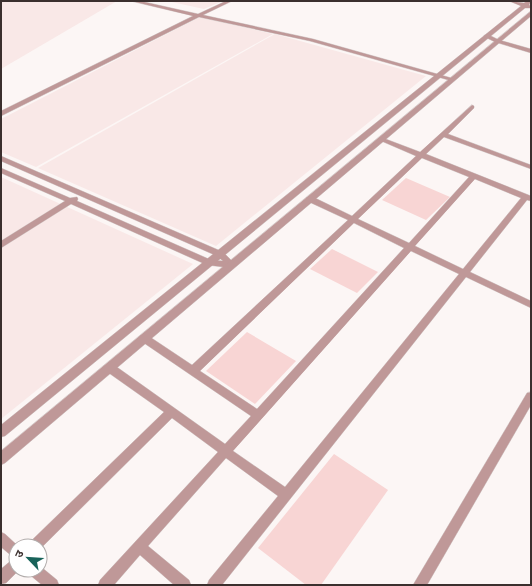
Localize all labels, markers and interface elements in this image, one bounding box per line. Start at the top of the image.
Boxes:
north arrow [8,538,48,578]
text: उ [12,548,27,560]

